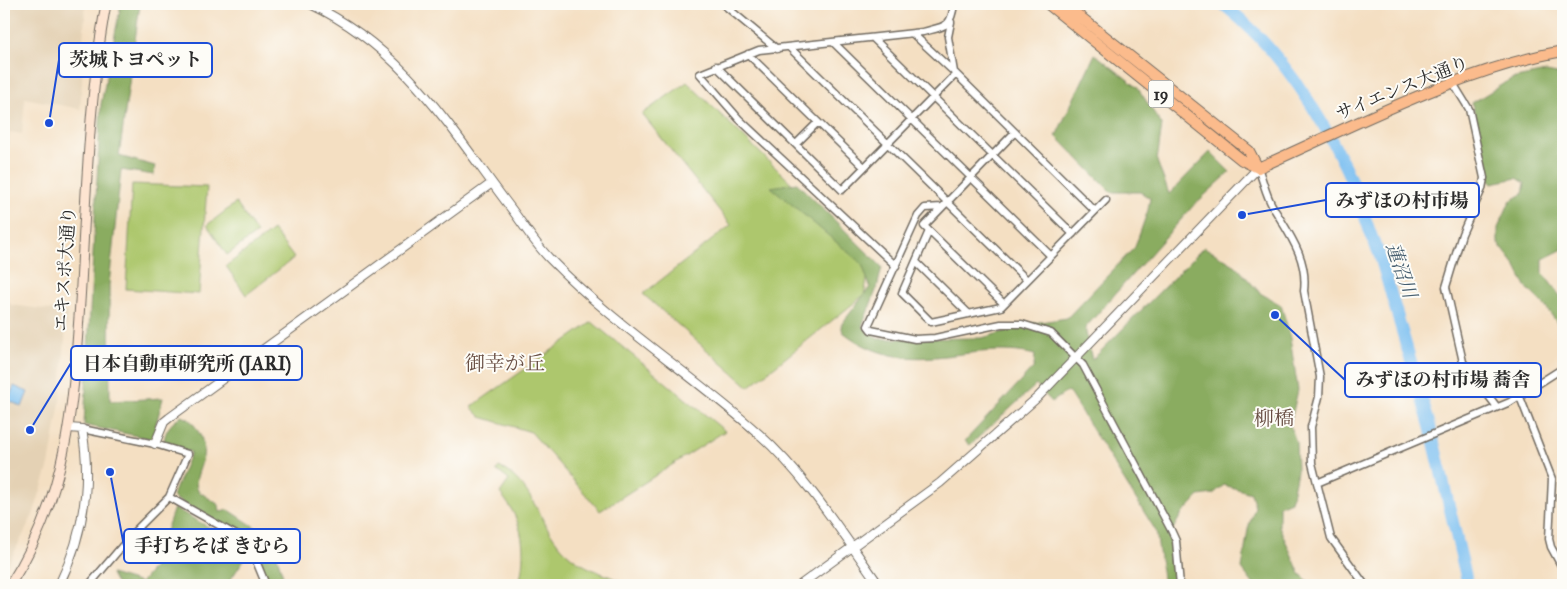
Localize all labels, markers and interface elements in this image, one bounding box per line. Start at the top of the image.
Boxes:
callout: 茨城トヨペット [59,43,212,77]
text: 茨城トヨペット [69,48,203,71]
street label: サイエンス大通り [1332,51,1472,125]
road number: 19 [1148,80,1174,108]
callout: みずほの村市場 [1326,183,1479,217]
text: みずほの村市場 [1335,189,1469,212]
street label: エキスポ大通り [50,206,80,332]
water label: 蓮沼川 [1381,239,1422,303]
callout: 日本自動車研究所 (JARI) [71,346,302,380]
district label: 御幸が丘 [465,351,545,375]
text: 日本自動車研究所 (JARI) [83,352,291,376]
callout: みずほの村市場 蕎舎 [1345,363,1541,397]
text: みずほの村市場 蕎舎 [1355,368,1531,391]
district label: 柳橋 [1254,406,1294,430]
callout: 手打ちそば きむら [124,529,300,563]
text: 手打ちそば きむら [134,534,290,557]

